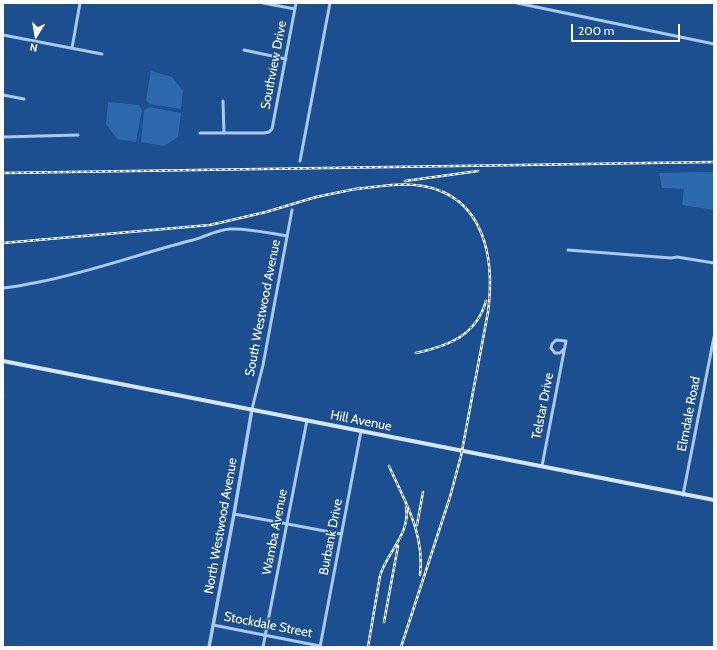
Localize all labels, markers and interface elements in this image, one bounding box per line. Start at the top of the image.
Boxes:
north arrow [16,16,56,56]
scale bar [573,16,682,42]
street label: Southview Drive [258,19,290,111]
text: 200 m [578,23,614,38]
text: N [29,40,39,55]
street label: South Westwood Avenue [242,238,284,378]
street label: Telstar Drive [529,371,557,441]
street label: Elmdale Road [674,375,704,453]
street label: Hill Avenue [329,407,393,435]
street label: North Westwood Avenue [201,457,241,595]
street label: Wamba Avenue [259,488,291,576]
street label: Burbank Drive [316,498,346,576]
street label: Stockdale Street [222,609,314,641]

